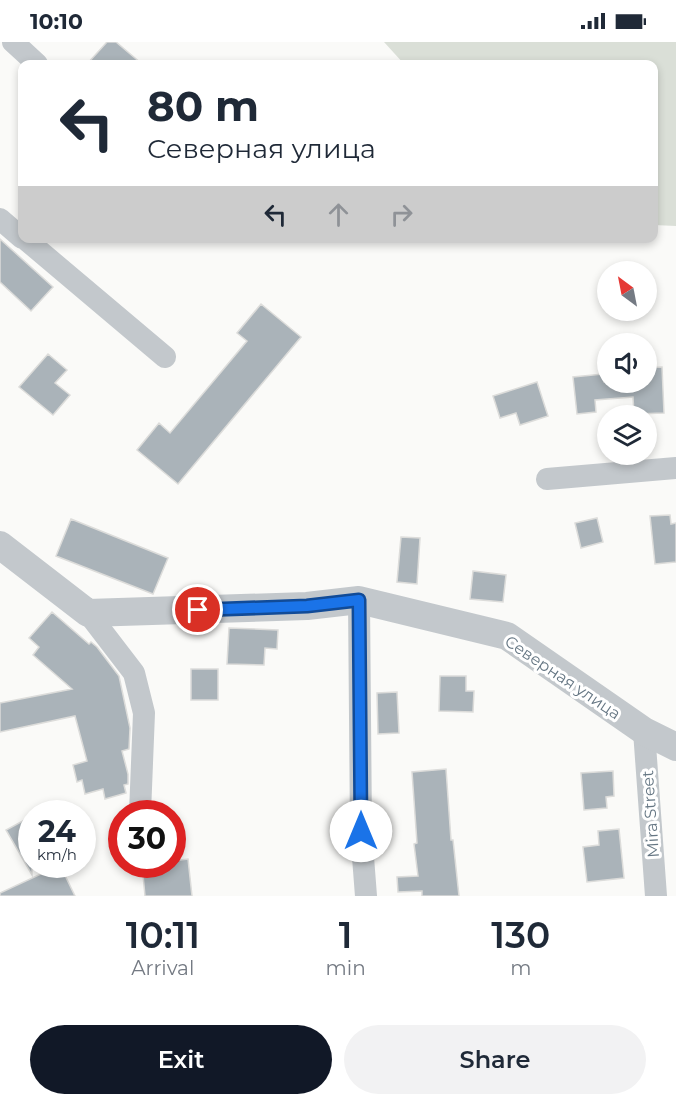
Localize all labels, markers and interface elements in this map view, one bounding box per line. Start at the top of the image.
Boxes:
text: 10:10 [30,8,83,35]
text: 80 m [147,80,259,132]
icon: left [48,84,126,162]
text: Северная улица [147,132,376,165]
icon: left [259,198,292,231]
icon: ahead [322,198,355,231]
icon: right [385,198,418,231]
north arrow [597,261,657,321]
map controls [597,261,657,465]
button: sound [597,333,657,393]
button: layers [597,405,657,465]
pin [172,584,223,635]
icon: arrive [181,593,214,626]
street label: Северная улица [501,632,624,723]
street label: Mira Street [638,769,663,858]
position arrow [329,799,393,863]
speed limit sign: 30 [108,800,186,878]
text: 24 [38,813,76,850]
text: km/h [37,845,77,864]
text: 10:11 [126,913,200,957]
text: 1 [339,913,352,957]
text: 130 [491,913,550,957]
text: Arrival [131,956,194,980]
text: min [326,956,366,980]
text: m [510,956,531,980]
button: Exit [30,1025,332,1094]
button: Share [344,1025,646,1094]

